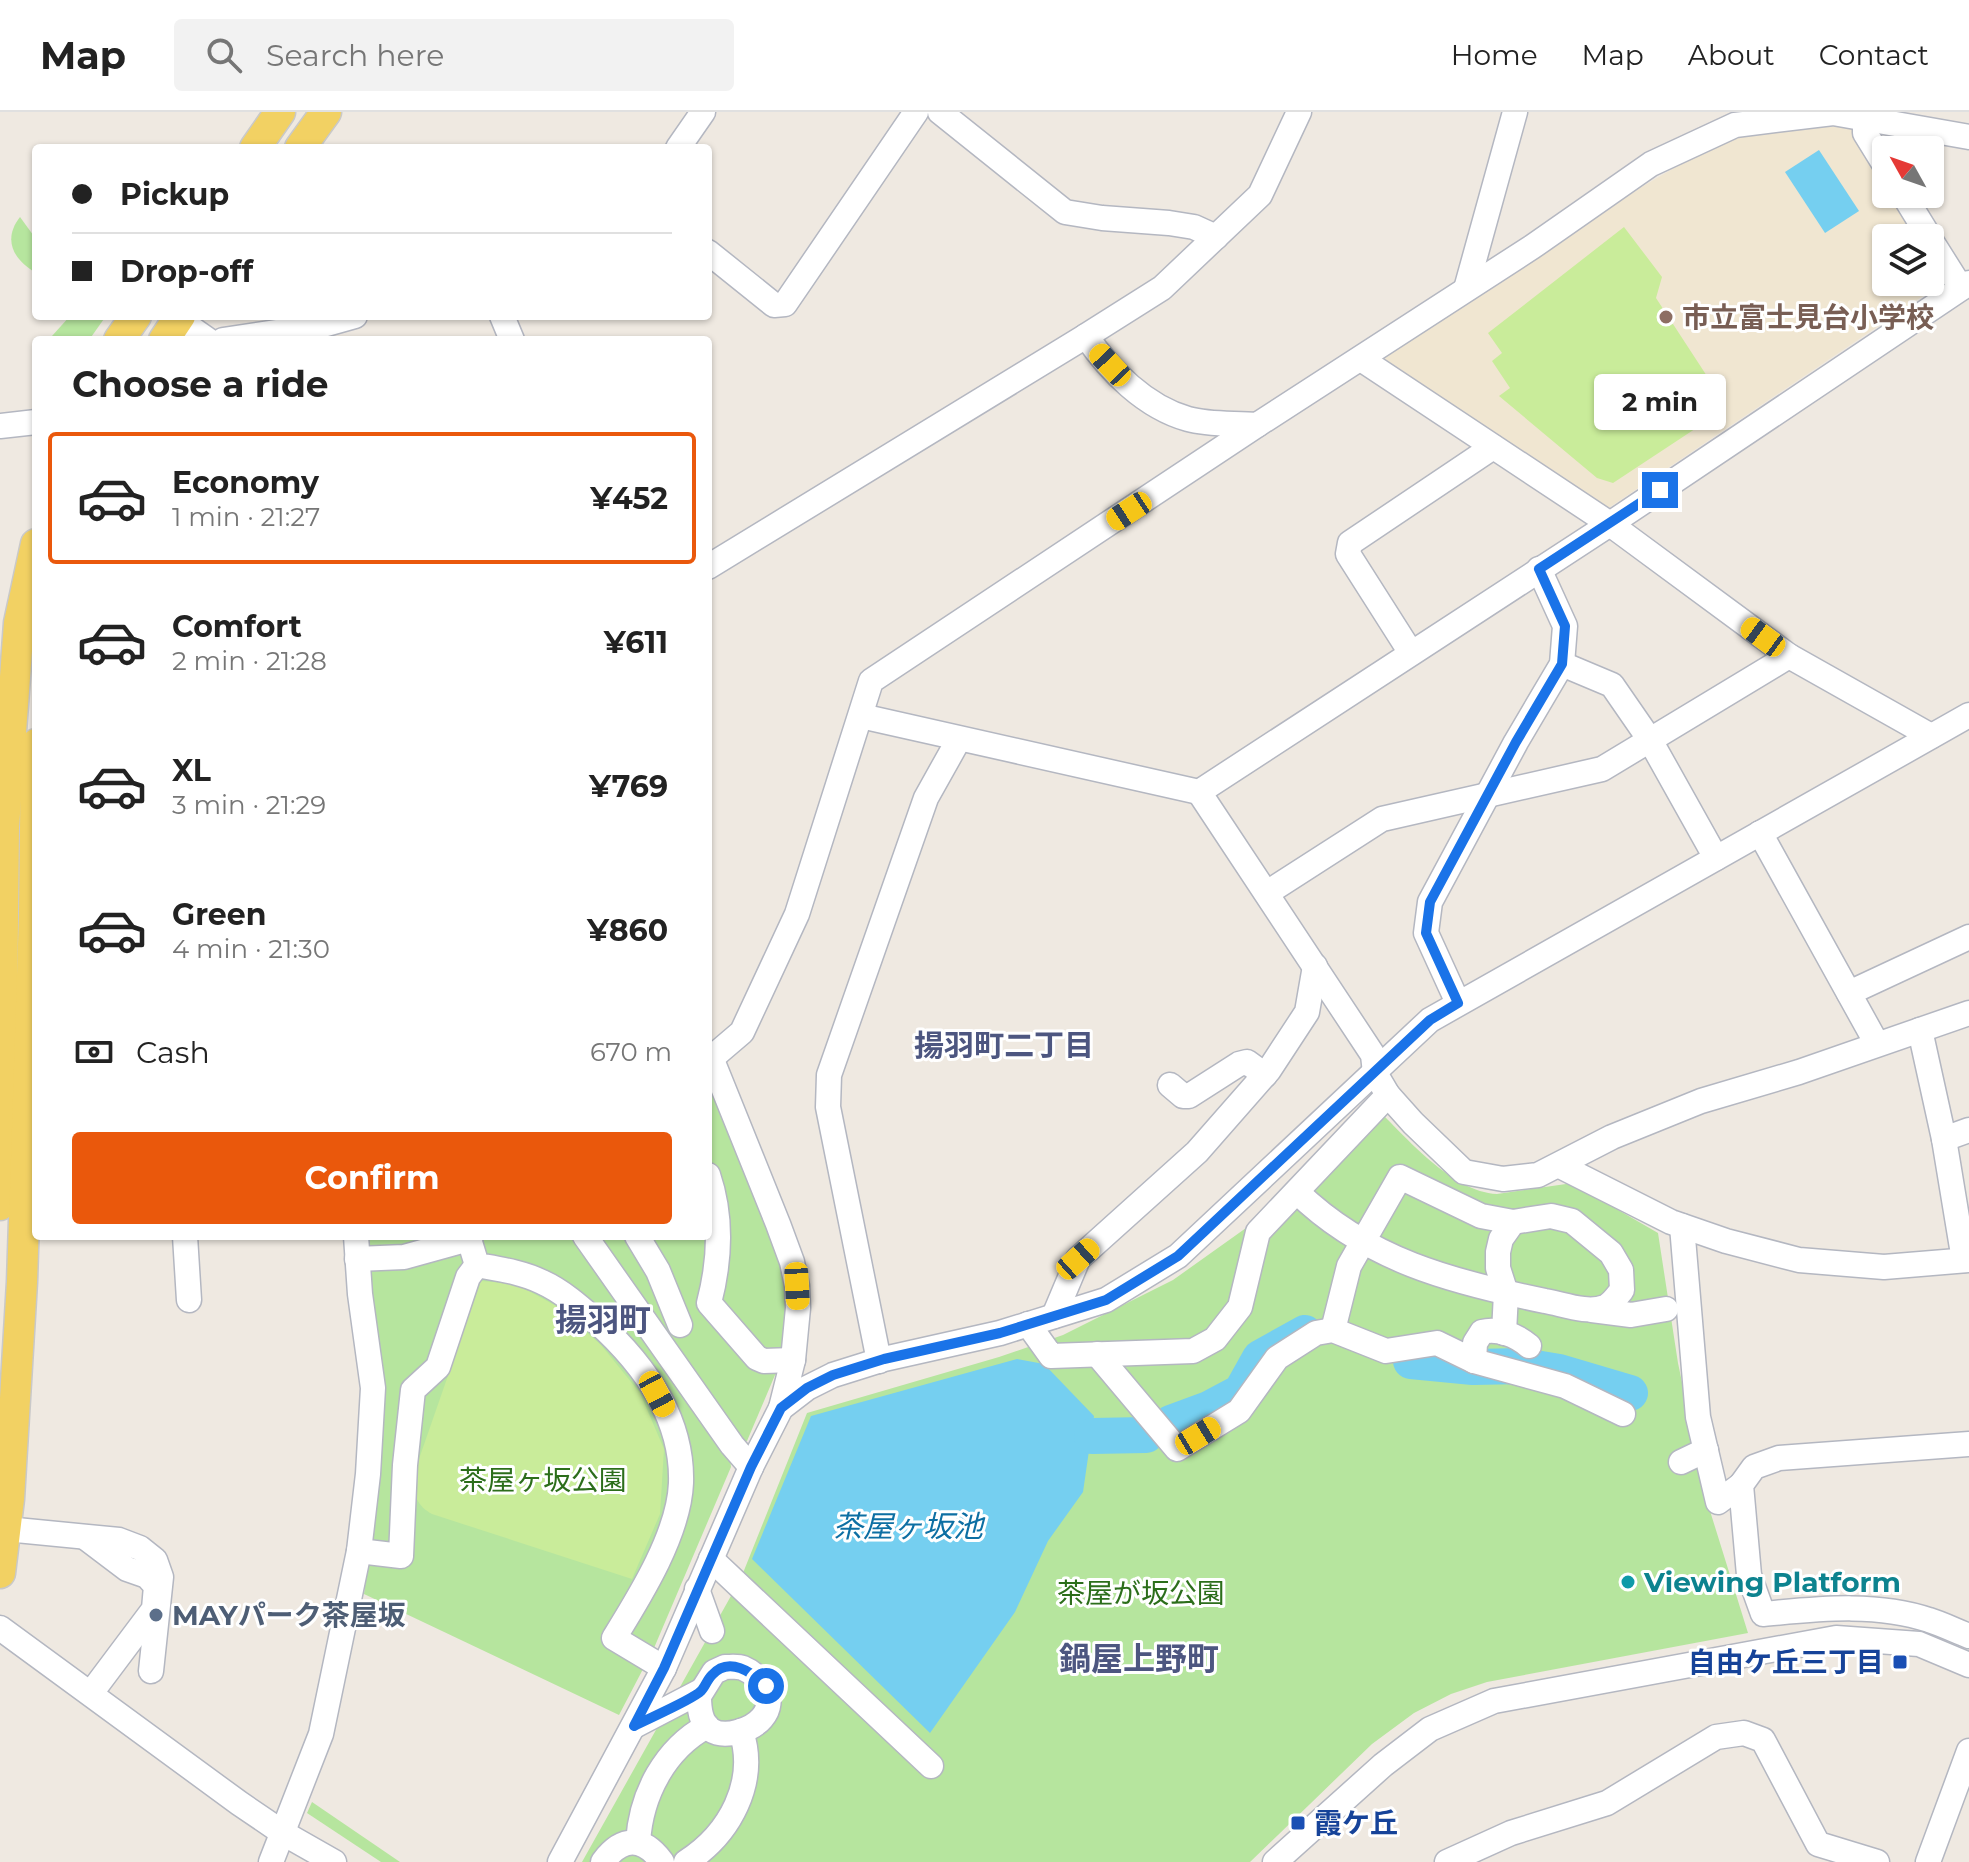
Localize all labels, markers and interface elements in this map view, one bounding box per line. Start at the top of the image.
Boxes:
search box [174,19,734,91]
text: Map [40,32,126,79]
icon: search [202,33,246,77]
text: Search here [266,37,444,74]
text: Home [1451,38,1538,72]
text: Map [1582,38,1644,72]
text: About [1688,38,1775,72]
text: Contact [1819,38,1929,72]
north arrow [1872,136,1944,208]
map controls [1872,136,1944,296]
text: Pickup [120,176,229,213]
button: layers [1872,224,1944,296]
text: Drop-off [120,253,253,290]
place label: 市立富士見台小学校 [1682,300,1934,334]
marker: 市立富士見台小学校 [1657,308,1675,326]
car [1085,339,1135,391]
text: Choose a ride [72,362,329,406]
callout: 2 min [1594,374,1726,430]
text: 2 min [1622,386,1698,418]
icon: car [76,462,148,534]
text: Economy [172,464,319,501]
route end [1642,472,1678,508]
text: ¥452 [590,480,668,517]
car [1102,488,1156,534]
text: 1 min · 21:27 [172,501,320,533]
icon: car [76,606,148,678]
text: Comfort [172,608,302,645]
car [1737,613,1789,661]
text: ¥611 [604,624,668,661]
text: 2 min · 21:28 [172,645,327,677]
icon: car [76,750,148,822]
text: XL [172,752,211,789]
text: ¥769 [589,768,668,805]
text: 3 min · 21:29 [172,789,326,821]
icon: car [76,894,148,966]
text: Green [172,896,266,933]
text: ¥860 [587,912,668,949]
text: 4 min · 21:30 [172,933,330,965]
district label: 揚羽町二丁目 [914,1027,1094,1064]
icon: cash [72,1030,116,1074]
text: Cash [136,1034,210,1071]
text: 670 m [590,1036,672,1068]
button: Confirm [72,1132,672,1224]
car [1052,1234,1104,1284]
car [784,1261,810,1311]
district label: 揚羽町 [555,1300,651,1339]
car [635,1367,679,1421]
car [1171,1413,1225,1459]
park label: 茶屋ヶ坂公園 [459,1463,627,1497]
water label: 茶屋ヶ坂池 [833,1508,986,1545]
place label: Viewing Platform [1643,1565,1901,1599]
marker: Viewing Platform [1619,1573,1637,1591]
park label: 茶屋が坂公園 [1057,1576,1225,1610]
place label: MAYパーク茶屋坂 [172,1598,406,1632]
marker: MAYパーク茶屋坂 [147,1606,165,1624]
district label: 鍋屋上野町 [1059,1639,1219,1678]
place label: 自由ケ丘三丁目 [1688,1645,1884,1679]
marker: 自由ケ丘三丁目 [1891,1653,1909,1671]
route start [748,1668,784,1704]
place label: 霞ケ丘 [1314,1806,1398,1840]
marker: 霞ケ丘 [1289,1814,1307,1832]

